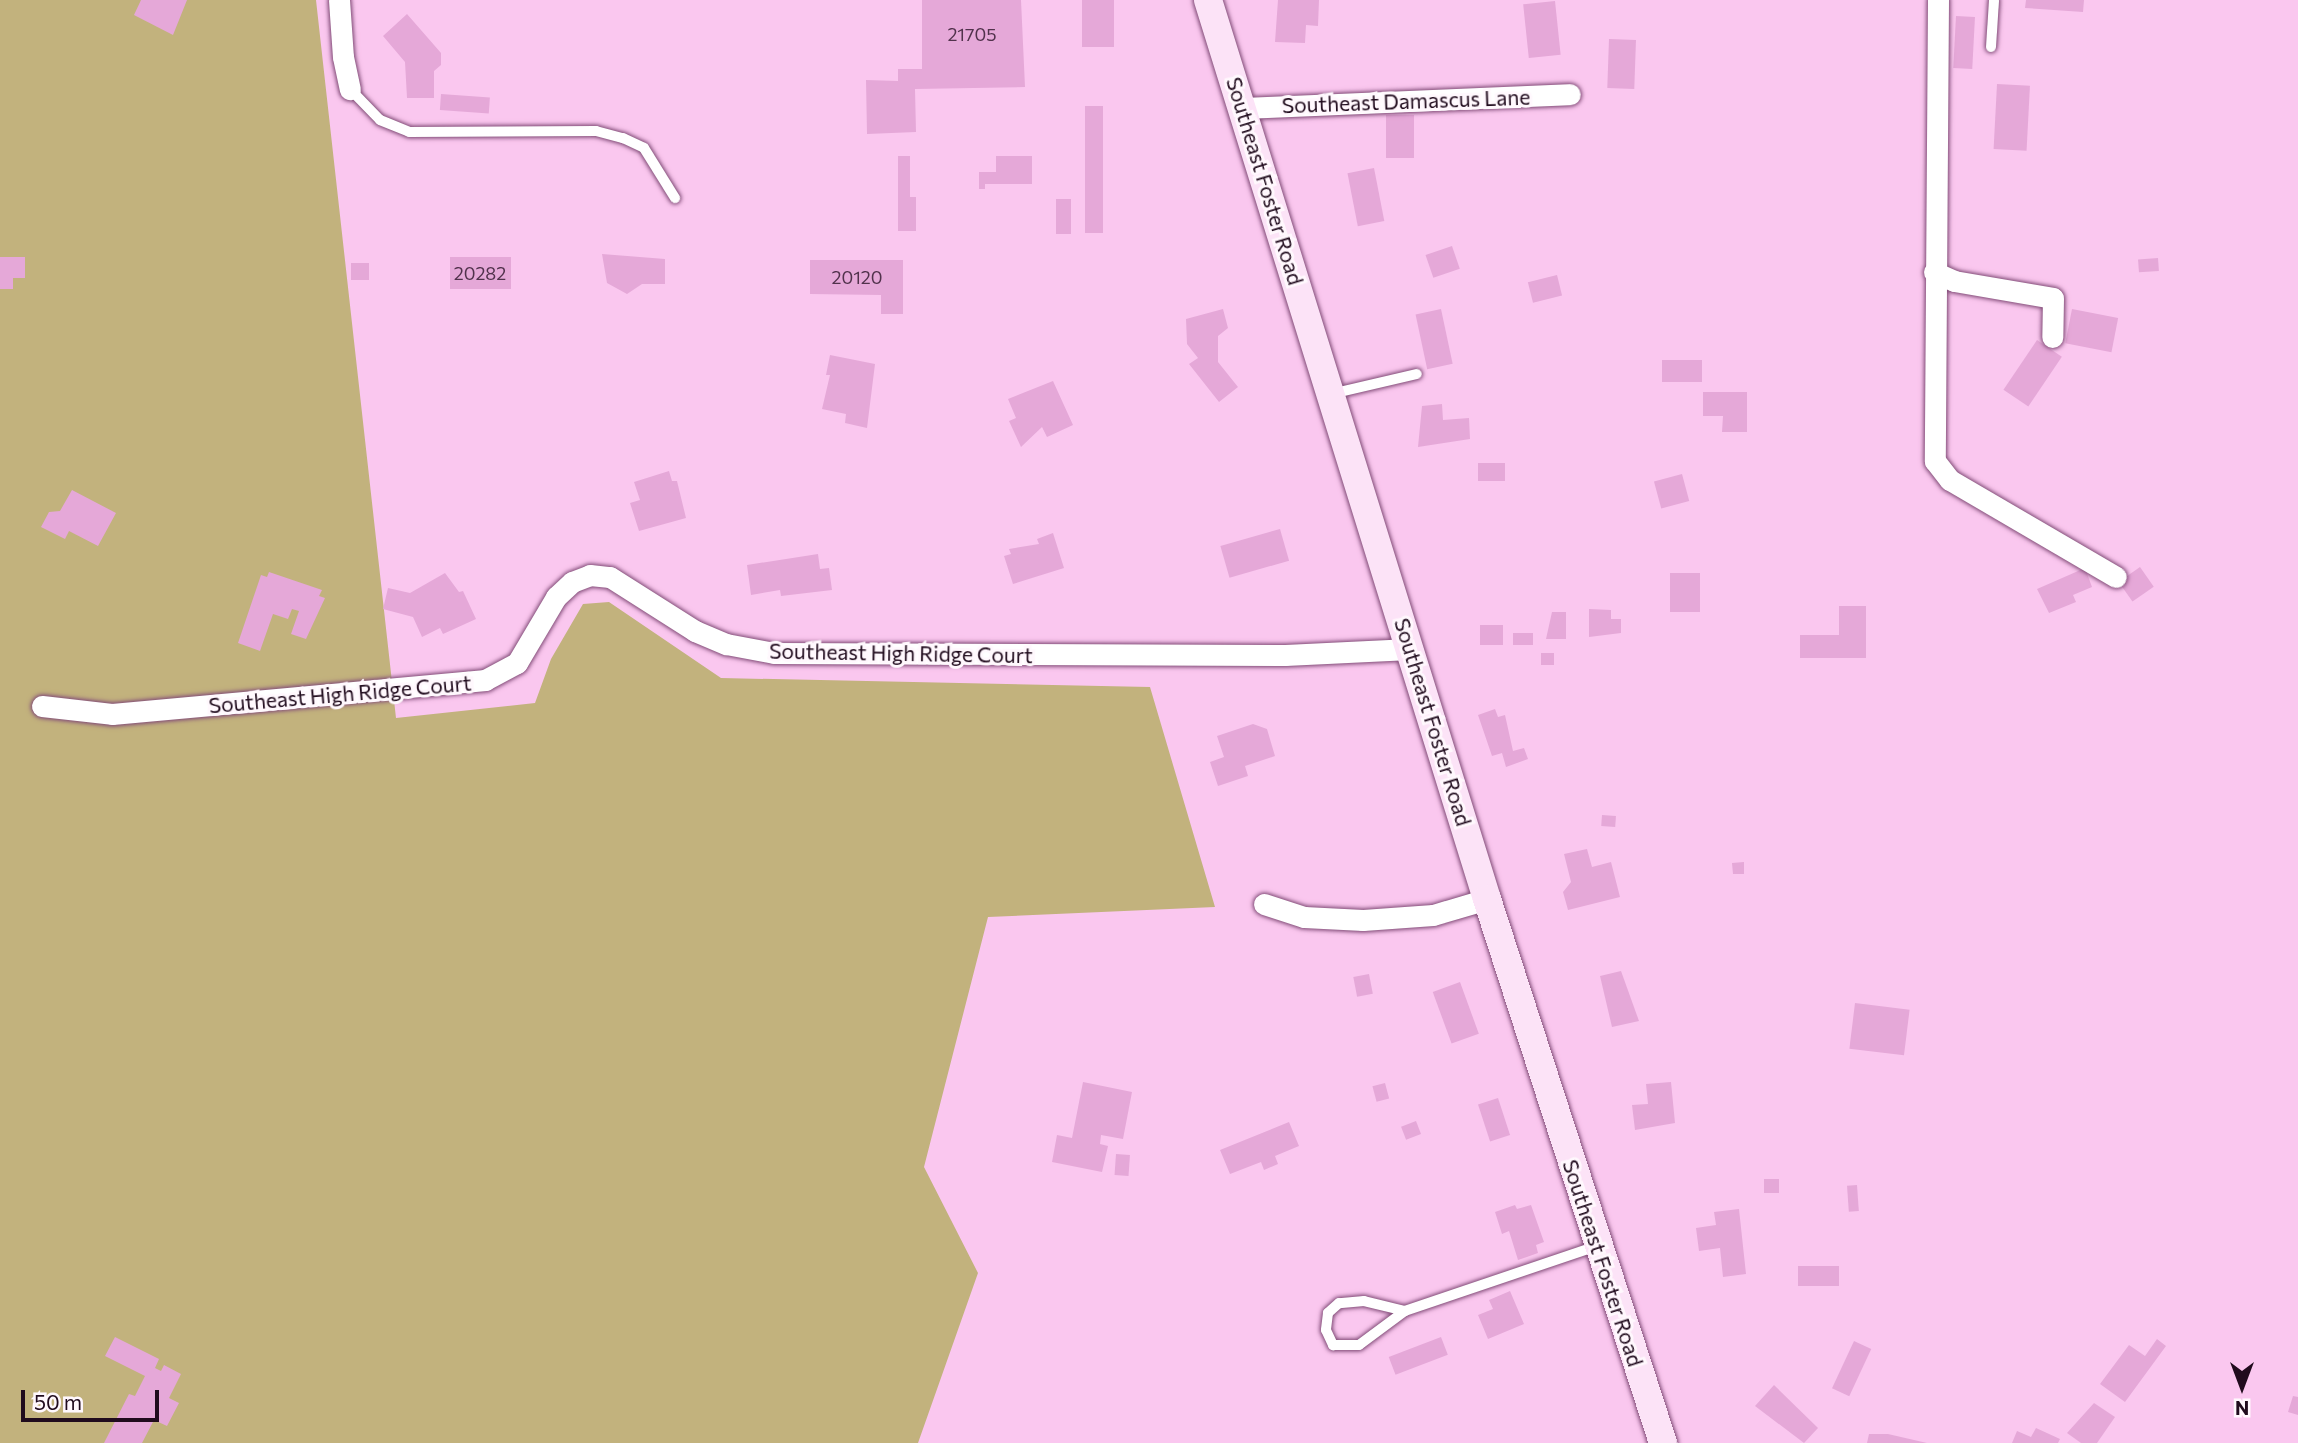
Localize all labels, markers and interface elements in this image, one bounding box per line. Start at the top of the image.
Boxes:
house number: 21705 [947,23,997,45]
street label: Southeast Foster Road [1221,74,1309,288]
street label: Southeast Damascus Lane [1281,84,1531,118]
house number: 20282 [454,262,506,284]
house number: 20120 [831,266,883,288]
street label: Southeast Foster Road [1389,615,1477,829]
street label: Southeast High Ridge Court [769,638,1033,668]
street label: Southeast High Ridge Court [208,670,472,718]
street label: Southeast Foster Road [1558,1156,1648,1370]
north arrow [2207,1352,2277,1422]
scale bar [24,1376,163,1420]
text: 50 m [34,1389,82,1414]
text: N [2235,1397,2249,1420]

